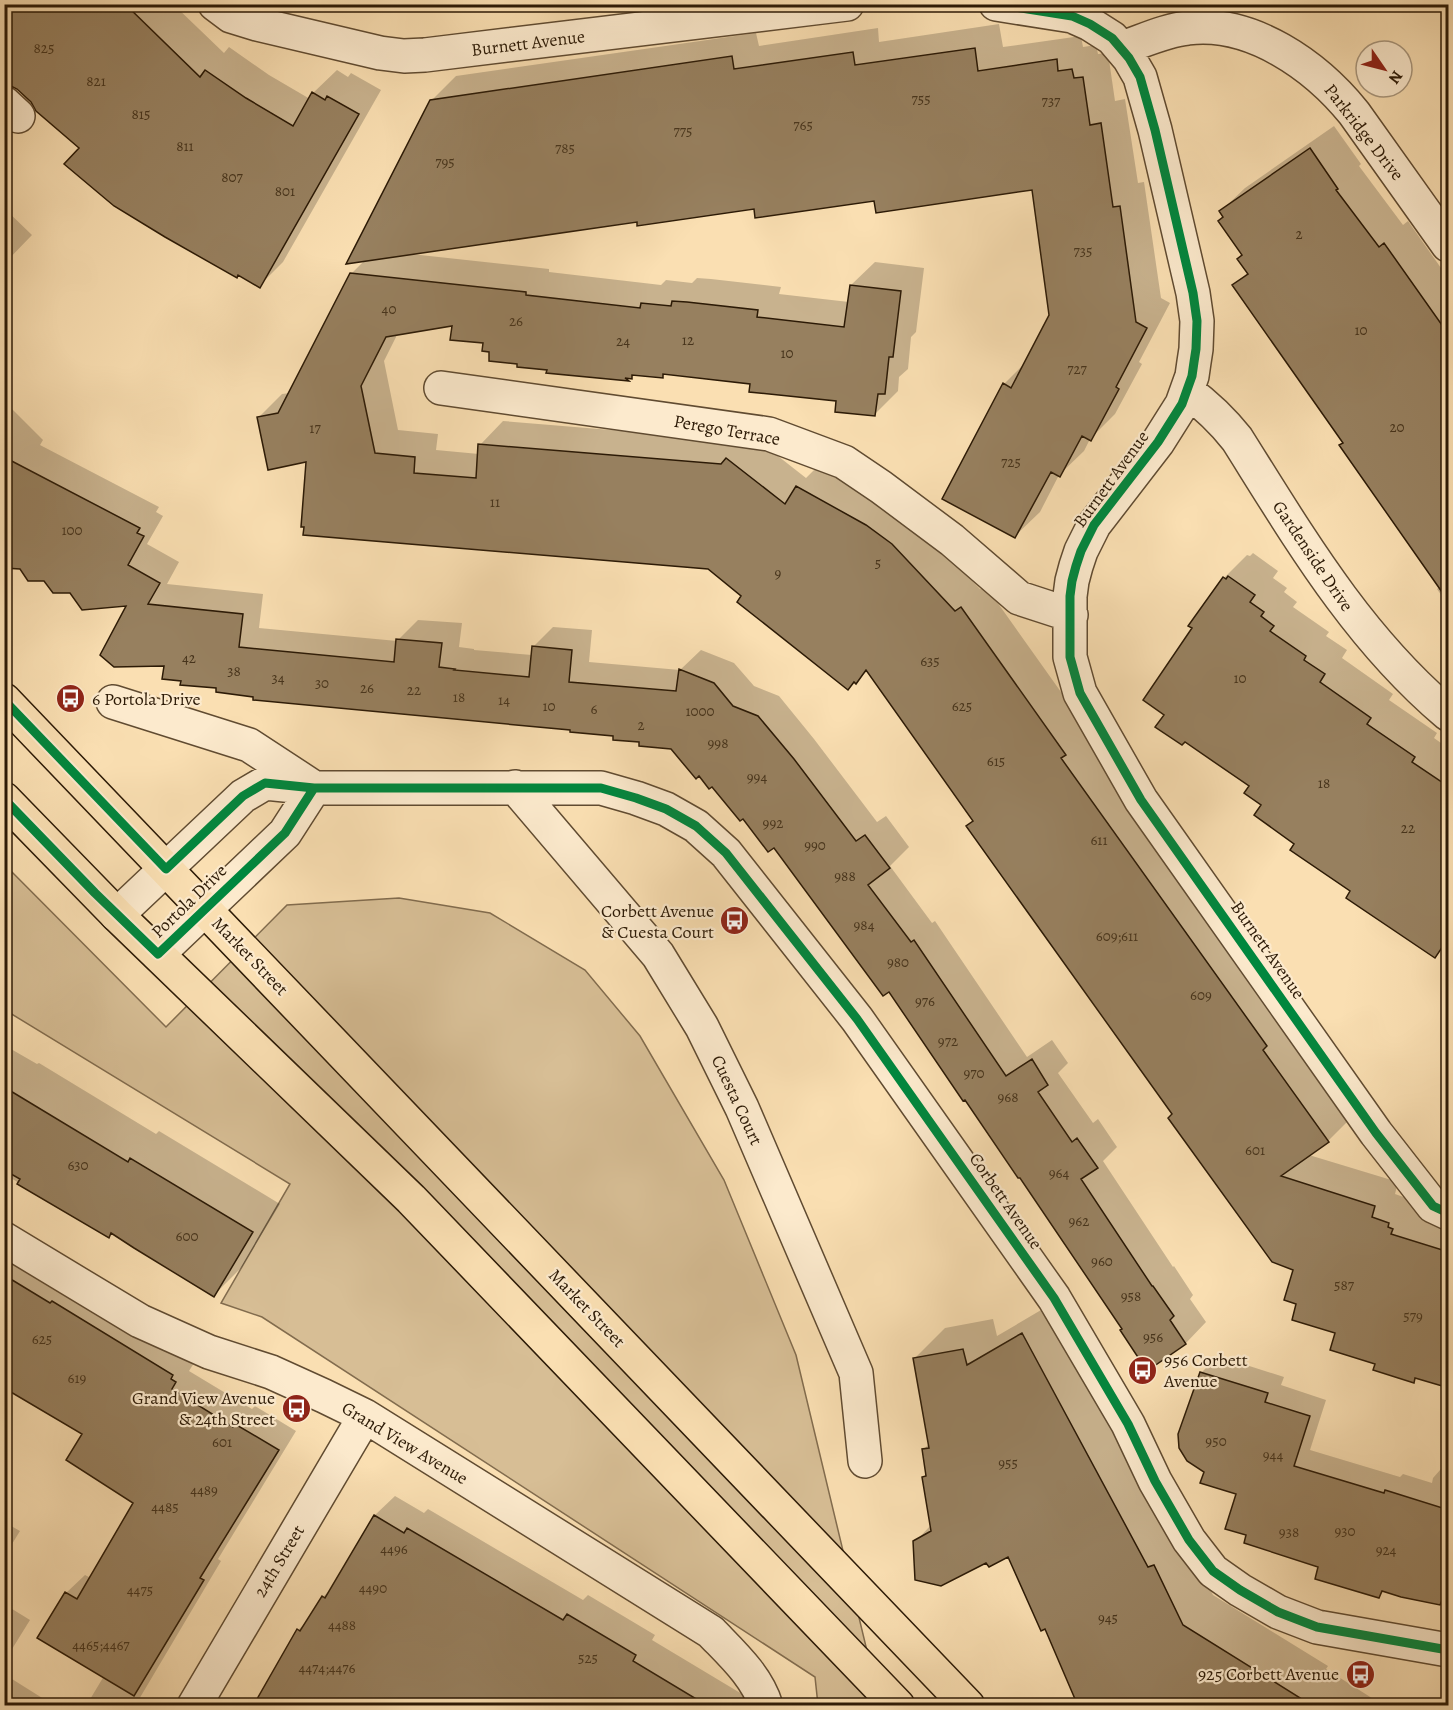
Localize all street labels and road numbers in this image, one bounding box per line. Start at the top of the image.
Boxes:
street label: Burnett Avenue [470,24,586,62]
street label: Parkridge Drive [1319,79,1409,185]
street label: Perego Terrace [672,409,782,451]
street label: Burnett Avenue [1068,426,1154,532]
street label: Gardenside Drive [1267,496,1359,616]
street label: Portola Drive [146,859,232,943]
street label: Burnett Avenue [1225,896,1311,1004]
street label: Market Street [206,911,294,1001]
street label: Cuesta Court [706,1051,768,1149]
street label: Corbett Avenue [964,1148,1048,1254]
street label: Market Street [543,1263,631,1353]
street label: Grand View Avenue [337,1396,473,1490]
street label: 24th Street [248,1520,310,1602]

